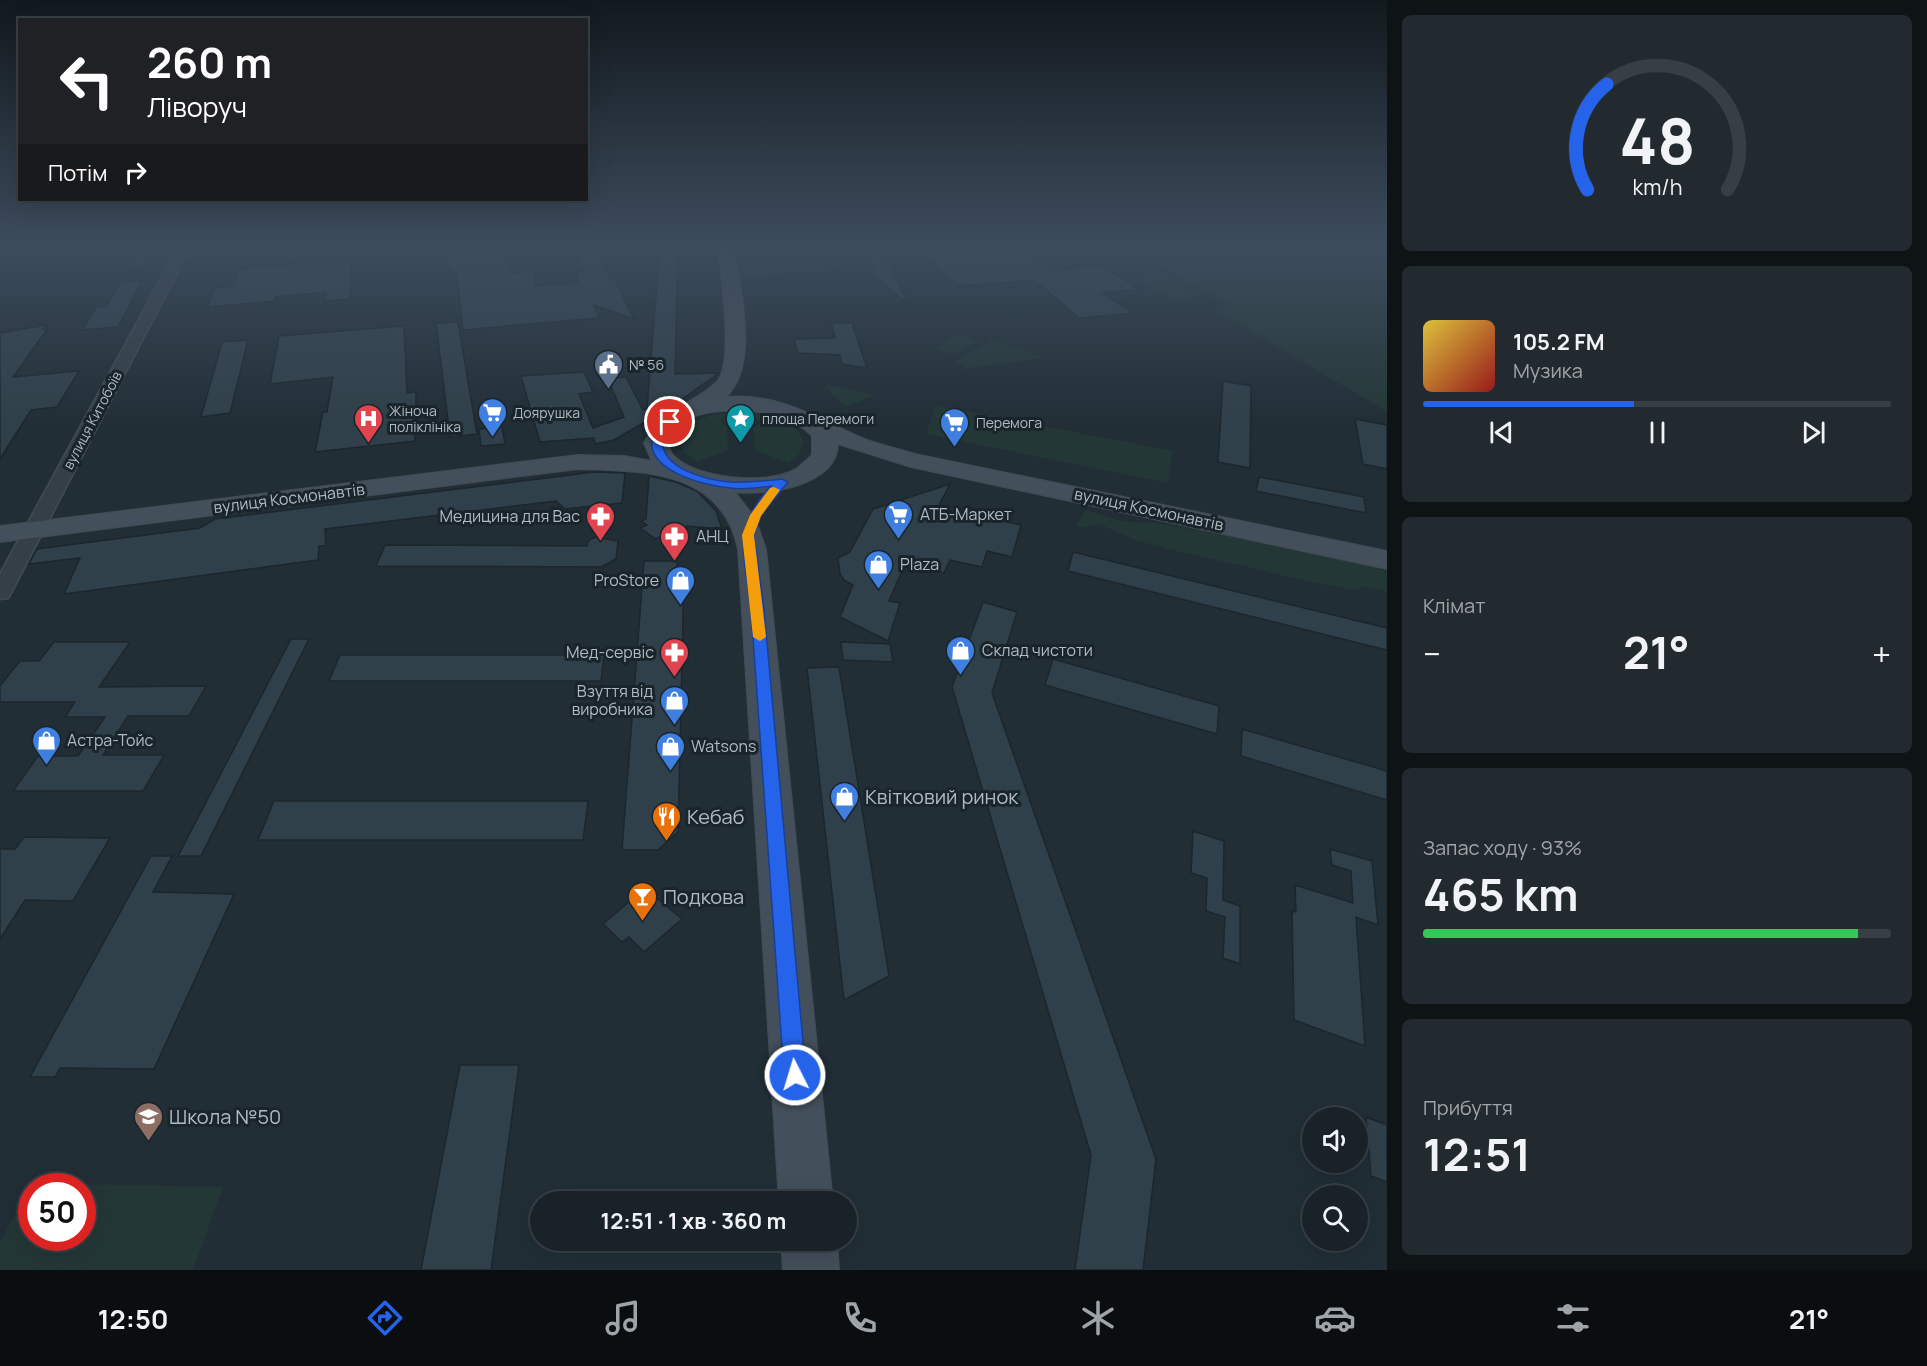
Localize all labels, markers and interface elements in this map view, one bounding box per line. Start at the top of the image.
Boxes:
text: 260 m [147,33,272,91]
icon: left [48,42,126,120]
text: Ліворуч [147,88,247,125]
text: 48 [1619,97,1695,183]
icon: right [119,156,152,189]
text: Потім [48,158,107,188]
text: km/h [1632,172,1682,201]
text: 105.2 FM [1513,327,1605,357]
public building icon: № 56 [592,348,624,390]
place label: № 56 [629,355,664,374]
text: Музика [1513,357,1583,384]
street label: вулиця Китобоїв [58,367,126,472]
supermarket icon: Доярушка [476,396,508,438]
pin [644,396,695,447]
place label: Жіноча поліклініка [389,401,461,436]
hospital icon: Жіноча поліклініка [352,402,384,444]
place icon: площа Перемоги [725,402,757,444]
place label: Доярушка [513,403,580,422]
icon: arrive [653,405,686,438]
supermarket icon: Перемога [939,406,971,448]
place label: площа Перемоги [762,409,874,428]
place label: Перемога [976,413,1042,432]
icon: previous [1485,416,1518,449]
icon: pause [1641,416,1674,449]
icon: next [1797,416,1830,449]
street label: вулиця Космонавтів [212,478,366,518]
street label: вулиця Космонавтів [1072,482,1226,536]
supermarket icon: АТБ-Маркет [883,498,915,540]
pharmacy icon: Медицина для Вас [585,500,617,542]
place label: АТБ-Маркет [920,503,1012,525]
place label: Медицина для Вас [440,505,580,527]
pharmacy icon: АНЦ [659,520,691,562]
place label: АНЦ [696,525,729,547]
shop icon: Plaza [863,548,895,590]
place label: Plaza [900,553,939,575]
shop icon: ProStore [664,564,696,606]
place label: ProStore [594,569,659,591]
text: Клімат [1423,592,1485,619]
text: 21° [1623,621,1690,683]
text: − [1423,631,1441,676]
text: + [1872,631,1891,676]
shop icon: Склад чистоти [945,634,977,676]
pharmacy icon: Мед-сервіс [659,636,691,678]
place label: Склад чистоти [982,639,1093,661]
place label: Мед-сервіс [566,641,654,663]
place label: Взуття від виробника [572,680,653,720]
shop icon: Взуття від виробника [658,684,690,726]
shop icon: Астра-Тойс [30,724,62,766]
place label: Астра-Тойс [67,729,154,751]
shop icon: Watsons [654,730,686,772]
place label: Watsons [691,735,756,757]
shop icon: Квітковий ринок [828,780,860,822]
place label: Квітковий ринок [865,783,1019,810]
restaurant icon: Кебаб [650,800,682,842]
place label: Кебаб [687,803,744,830]
text: Запас ходу · 93% [1423,834,1582,861]
text: 465 km [1423,863,1578,925]
bar icon: Подкова [626,880,658,922]
place label: Подкова [663,883,744,910]
position arrow [763,1043,827,1107]
text: Прибуття [1423,1094,1513,1121]
school or university icon: Школа №50 [132,1100,164,1142]
place label: Школа №50 [169,1103,281,1130]
map controls [1302,1107,1368,1251]
button: sound [1302,1107,1368,1173]
text: 12:51 [1423,1123,1531,1185]
speed limit sign: 50 [18,1173,96,1251]
button: search [1302,1185,1368,1251]
text: 12:51 · 1 хв · 360 m [601,1206,786,1236]
icon: directions [364,1297,406,1339]
icon: music [602,1297,644,1339]
icon: phone [839,1297,881,1339]
icon: climate [1077,1297,1119,1339]
icon: car [1314,1297,1356,1339]
icon: filters [1552,1297,1594,1339]
text: 12:50 [98,1300,169,1337]
text: 21° [1789,1300,1829,1337]

